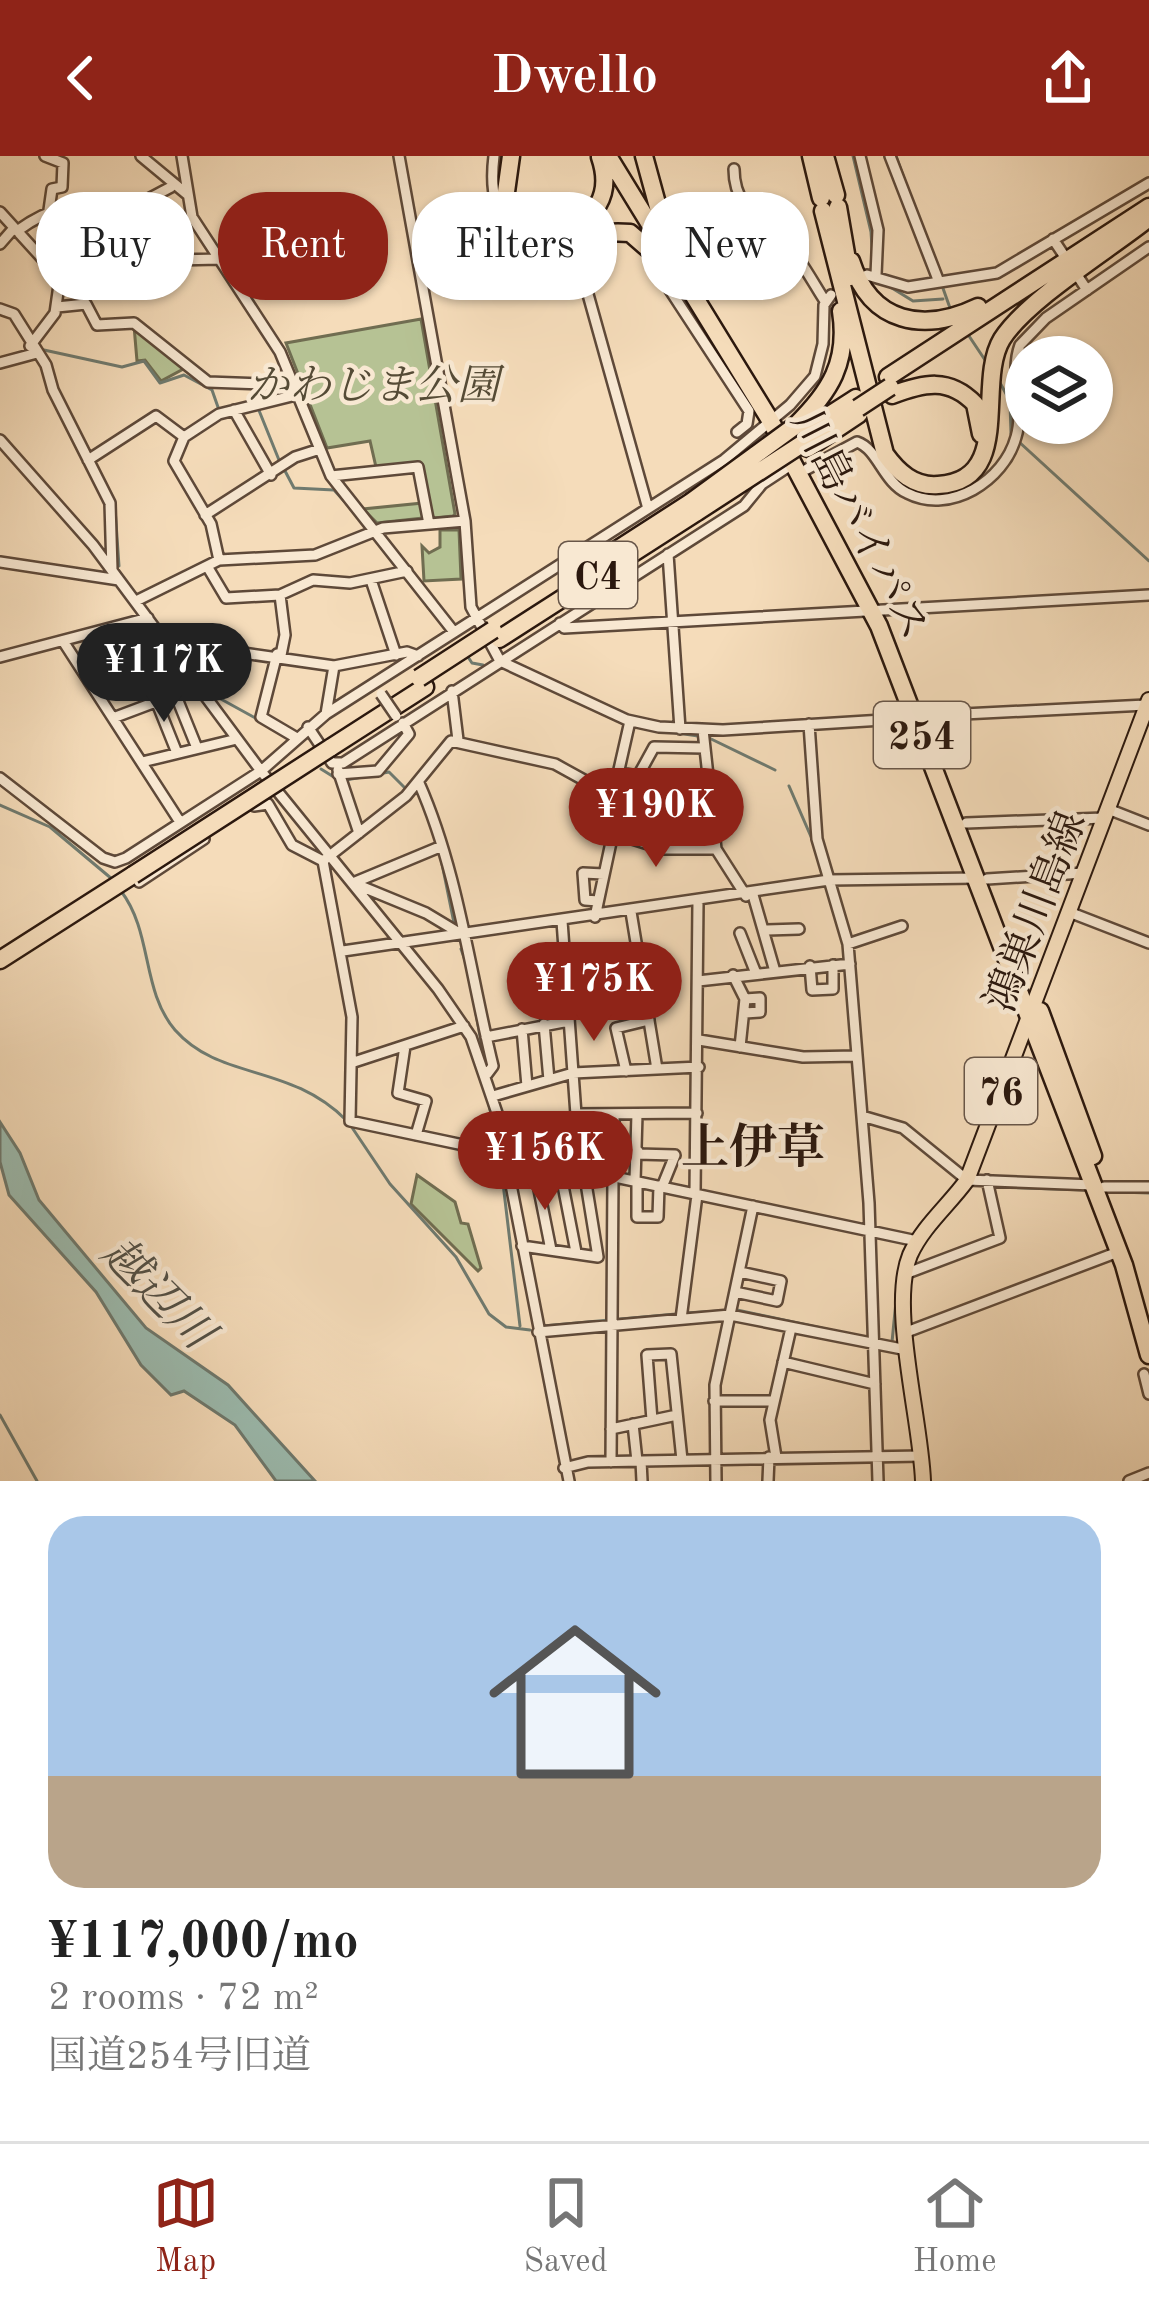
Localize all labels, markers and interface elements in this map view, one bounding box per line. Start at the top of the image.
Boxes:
icon: back [48,45,114,111]
icon: share [1035,45,1101,111]
text: Dwello [491,51,658,105]
chip: Buy [36,192,194,300]
chip: Rent [218,192,388,300]
chip: Filters [412,192,617,300]
chip: New [641,192,809,300]
map controls [1005,336,1113,444]
button: layers [1005,336,1113,444]
park label: かわじま公園 [247,364,505,409]
street label: 川島バイパス [783,403,938,647]
road number: C4 [559,542,637,608]
pin: ¥117K [80,623,248,725]
text: ¥117K [104,642,224,681]
road number: 254 [874,702,970,768]
pin: ¥190K [572,768,740,870]
text: ¥190K [596,787,716,826]
street label: 鴻巣川島線 [977,805,1095,1018]
pin: ¥175K [510,942,678,1044]
text: ¥175K [534,961,654,1000]
road number: 76 [965,1058,1037,1124]
pin: ¥156K [461,1111,629,1213]
district label: 上伊草 [681,1122,825,1174]
text: ¥156K [485,1130,605,1169]
water label: 越辺川 [92,1229,226,1362]
icon: home [467,1594,683,1810]
text: ¥117,000/mo [48,1918,359,1969]
text: 2 rooms · 72 m² [48,1979,319,2018]
text: 国道254号旧道 [48,2038,311,2077]
tab: Map [153,2170,219,2283]
tab: Saved [524,2170,608,2283]
tab: Home [913,2170,996,2283]

